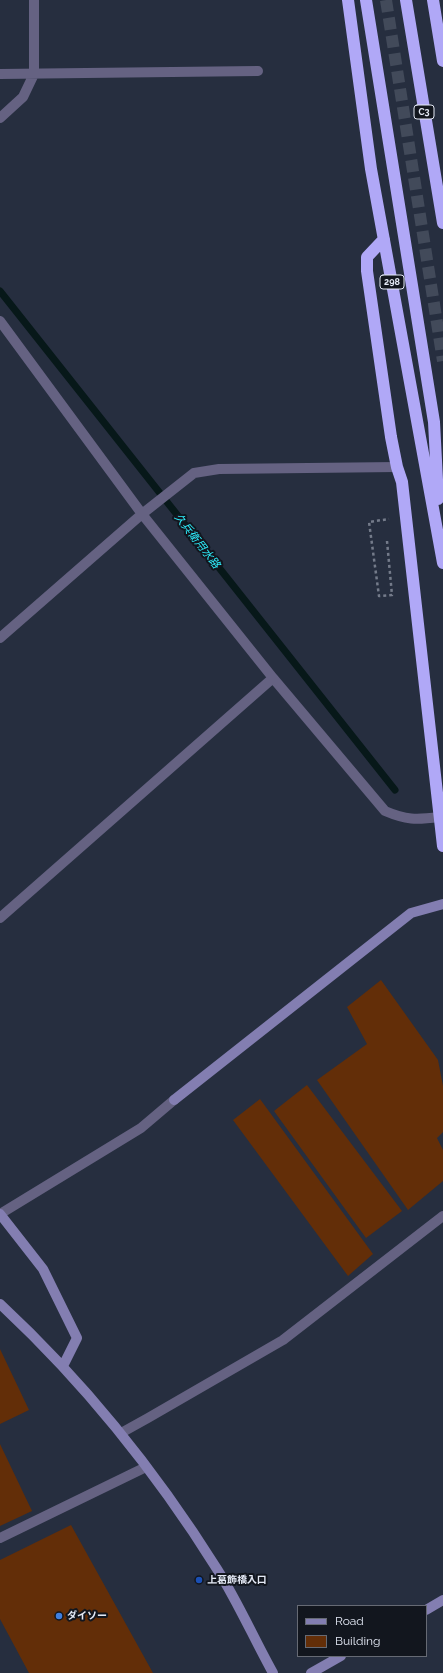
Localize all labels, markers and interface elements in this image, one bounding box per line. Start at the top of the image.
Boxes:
road number: C3 [414,105,434,119]
road number: 298 [380,275,404,289]
water label: 久兵衛用水路 [171,511,223,571]
place label: 上葛飾橋入口 [207,1574,267,1586]
marker: 上葛飾橋入口 [194,1575,204,1585]
legend [297,1605,427,1657]
place label: ダイソー [67,1610,107,1622]
marker: ダイソー [54,1611,64,1621]
text: Road [335,1614,364,1628]
text: Building [335,1634,381,1648]

